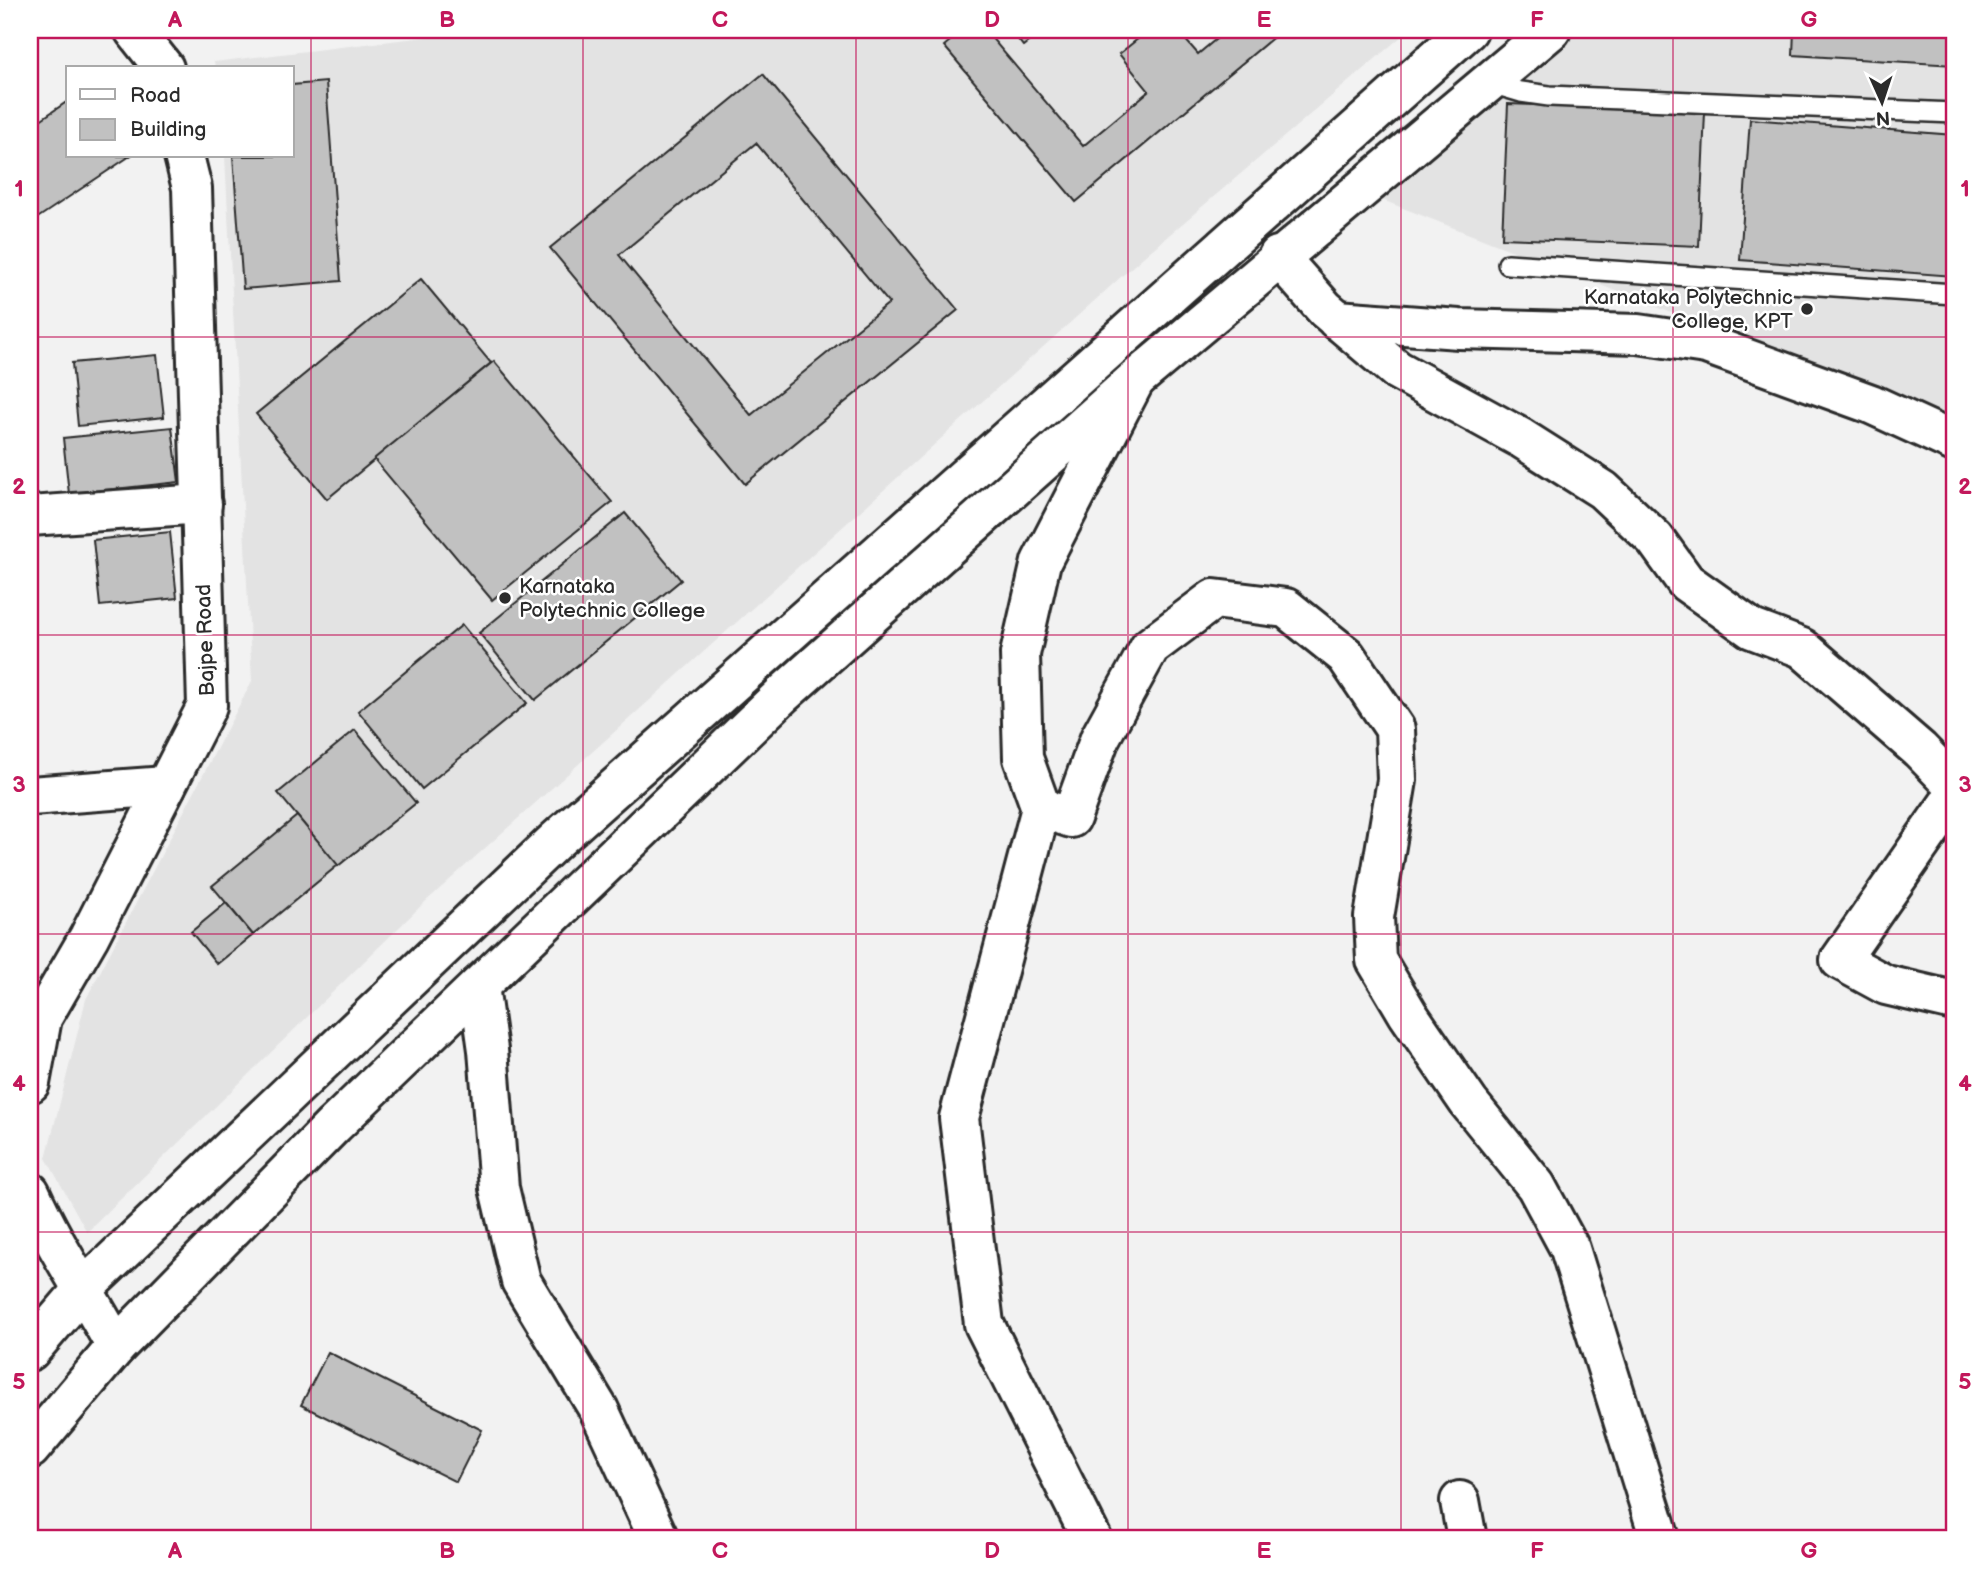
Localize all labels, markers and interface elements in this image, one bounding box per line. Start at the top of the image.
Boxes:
text: A [167,6,183,34]
text: B [439,6,455,34]
text: C [712,6,728,34]
text: D [984,6,1000,34]
text: E [1257,6,1272,34]
text: F [1530,6,1544,34]
text: G [1801,6,1818,34]
legend [66,66,294,158]
north arrow [1848,66,1918,136]
text: Road [130,83,181,108]
text: N [1875,106,1891,129]
text: Building [130,117,206,142]
text: 1 [14,175,24,203]
text: 1 [1960,175,1970,203]
place label: Karnataka Polytechnic College, KPT [1584,285,1793,334]
marker: Karnataka Polytechnic College, KPT [1799,301,1815,317]
text: 2 [12,473,26,501]
text: 2 [1958,473,1972,501]
place label: Karnataka Polytechnic College [519,574,705,623]
street label: Bajpe Road [191,583,220,697]
marker: Karnataka Polytechnic College [497,590,513,606]
text: 3 [12,771,26,799]
text: 3 [1958,771,1972,799]
text: 4 [12,1070,26,1098]
text: 4 [1958,1070,1972,1098]
text: 5 [12,1368,26,1396]
text: 5 [1958,1368,1972,1396]
text: A [167,1537,183,1565]
text: B [439,1537,455,1565]
text: C [712,1537,728,1565]
text: D [984,1537,1000,1565]
text: E [1257,1537,1272,1565]
text: F [1530,1537,1544,1565]
text: G [1801,1537,1818,1565]

